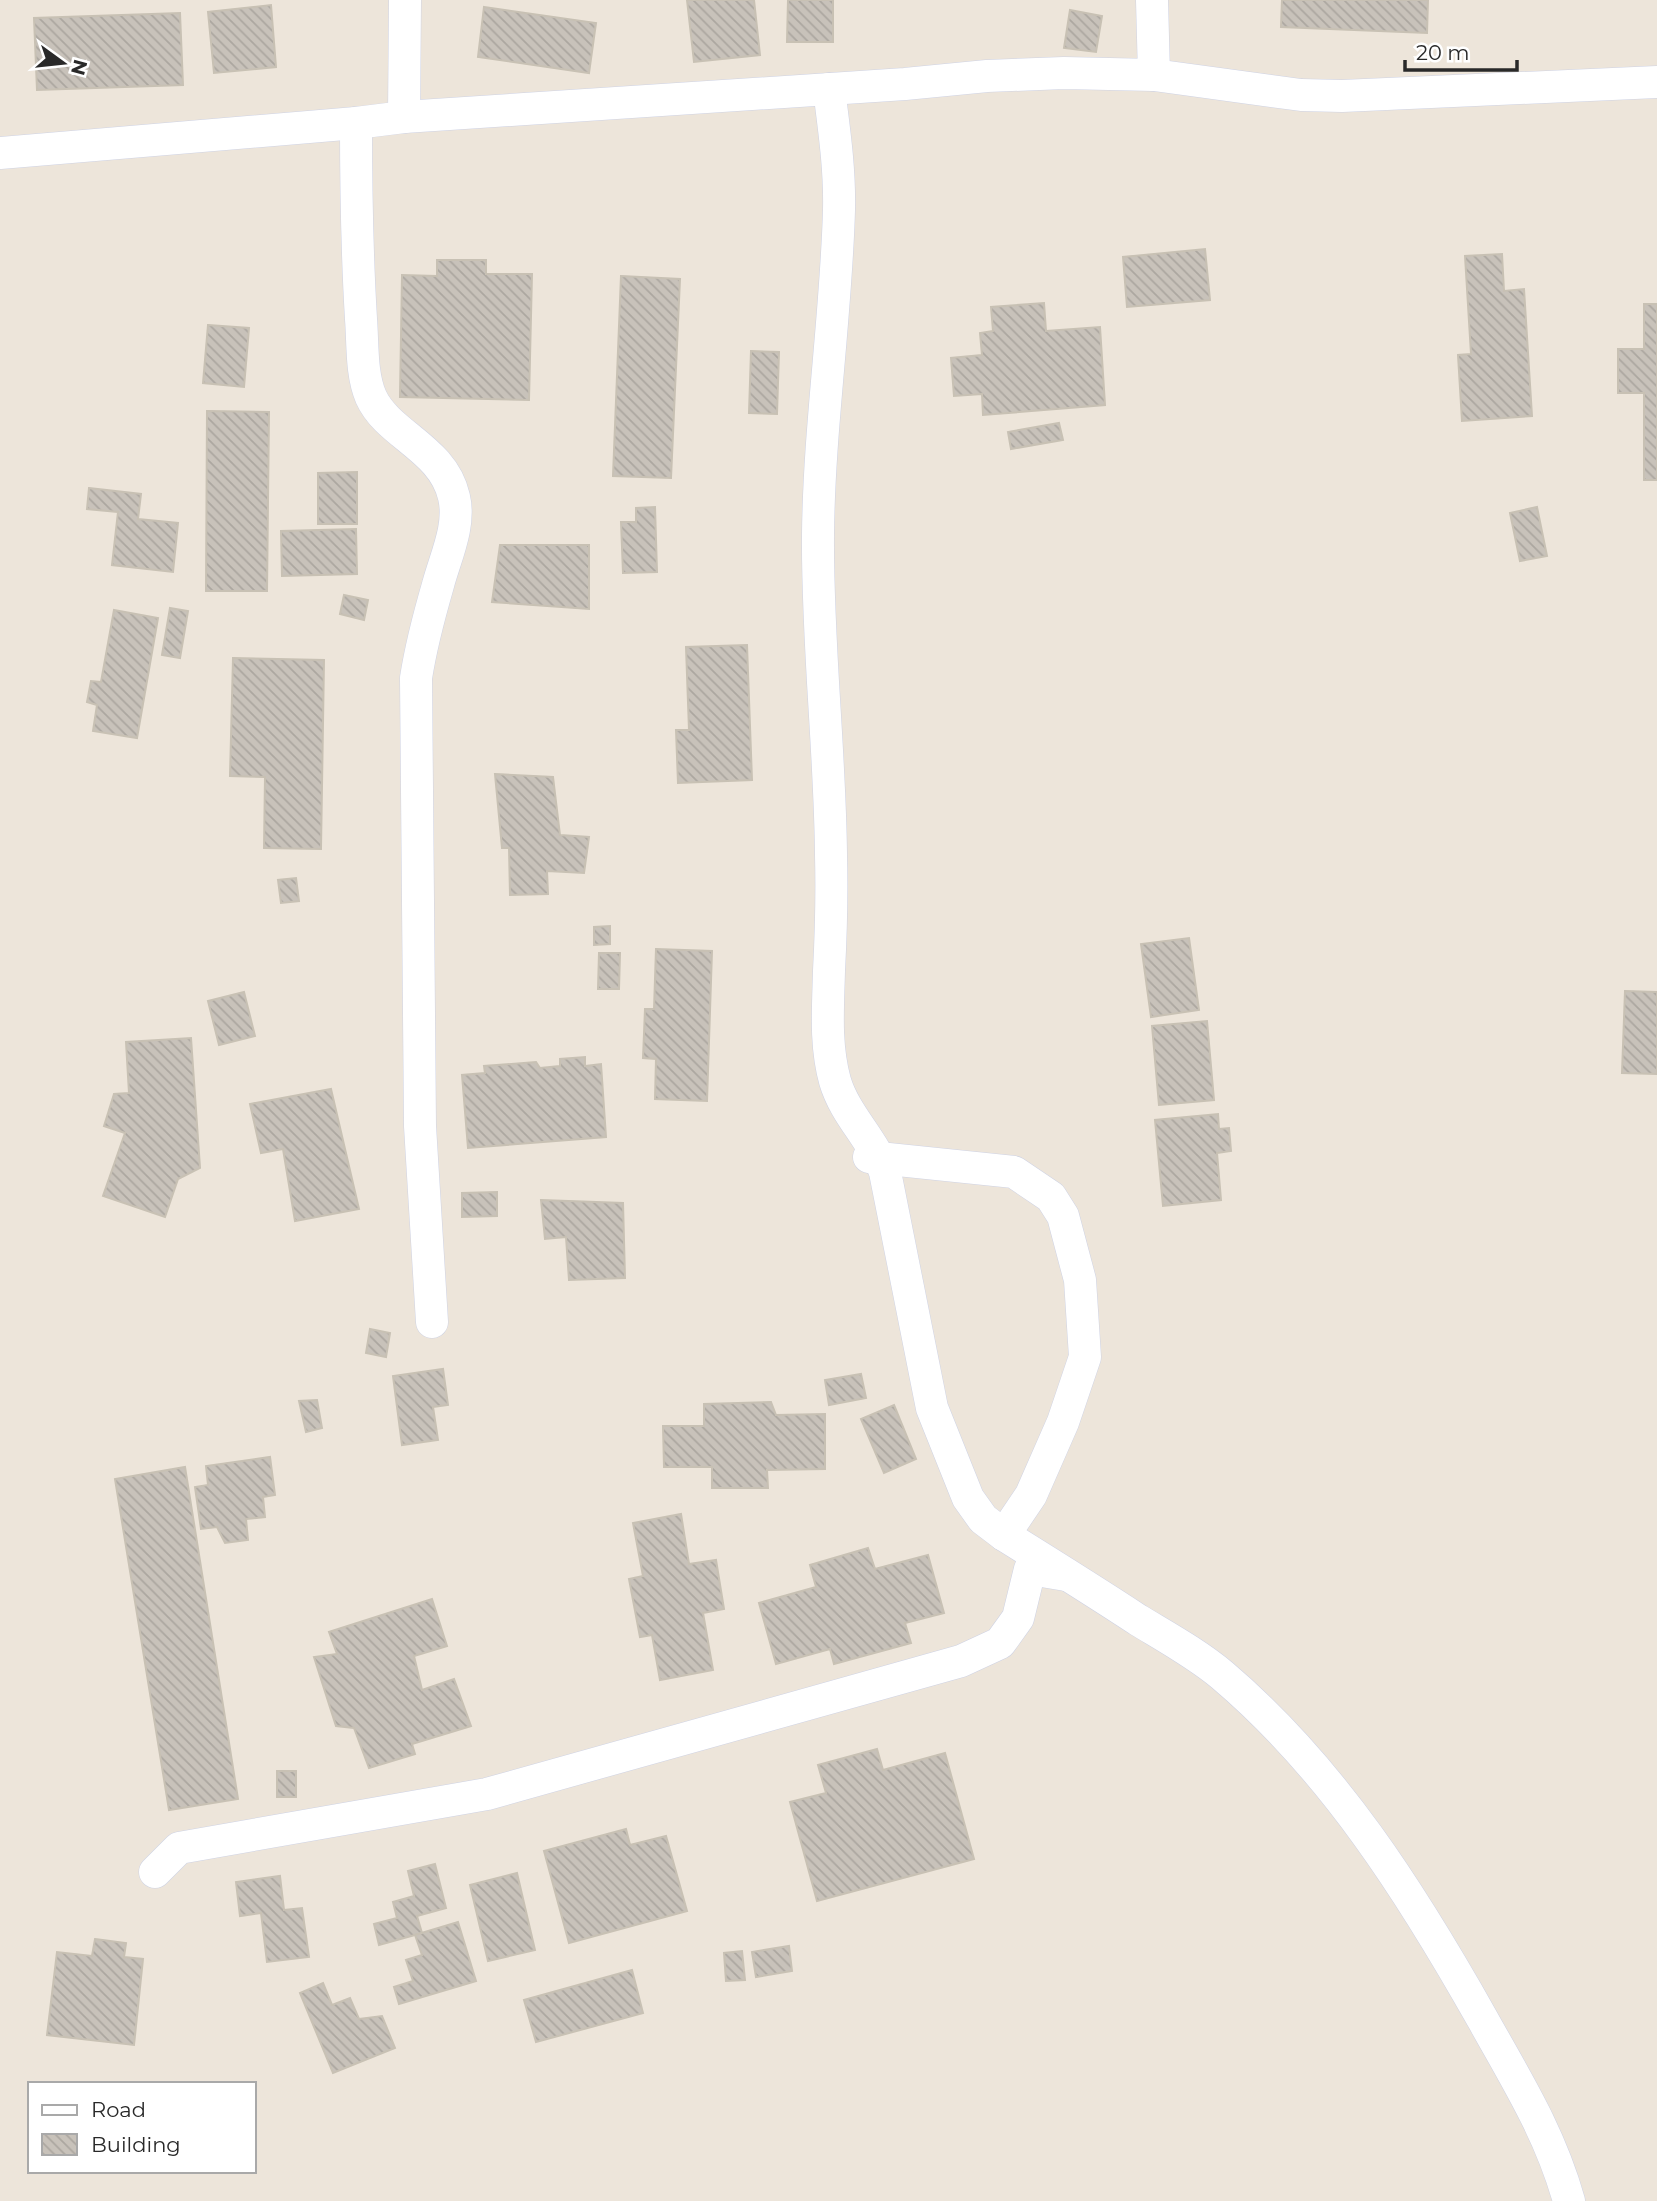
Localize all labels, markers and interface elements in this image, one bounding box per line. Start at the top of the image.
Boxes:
north arrow [28,28,98,98]
scale bar [1405,28,1517,72]
text: 20 m [1416,40,1470,65]
text: N [66,57,92,78]
legend [28,2082,256,2173]
text: Road [91,2097,146,2122]
text: Building [91,2132,181,2157]

